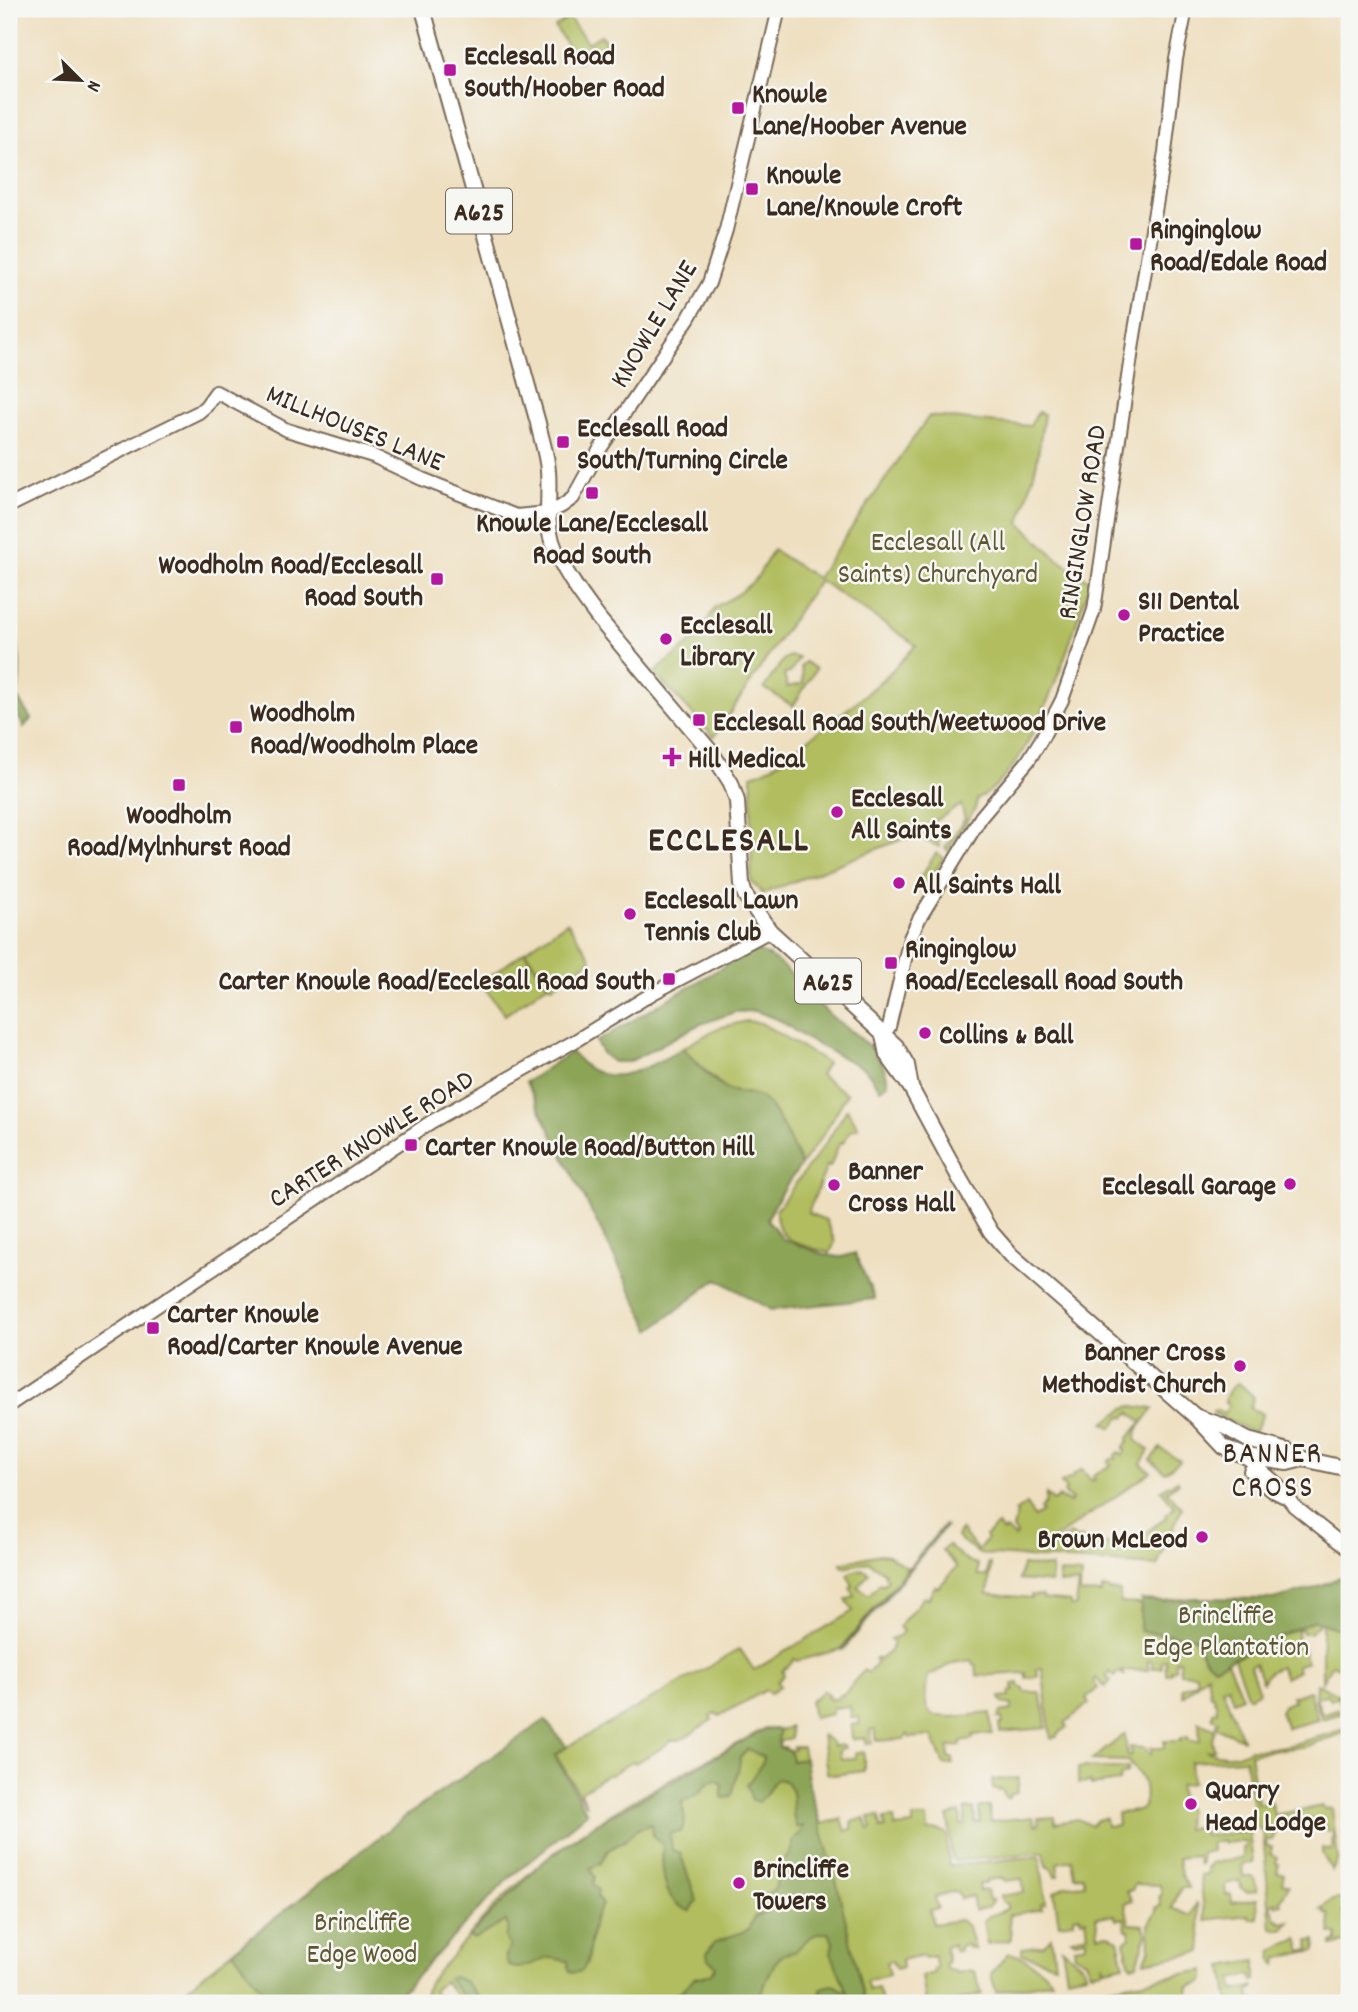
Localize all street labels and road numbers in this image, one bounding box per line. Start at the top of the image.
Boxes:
road number: A625 [446,188,512,233]
street label: KNOWLE LANE [602,254,710,397]
street label: MILLHOUSES LANE [259,377,449,485]
street label: RINGINGLOW ROAD [1050,423,1120,623]
road number: A625 [795,958,861,1004]
street label: CARTER KNOWLE ROAD [262,1062,483,1221]

